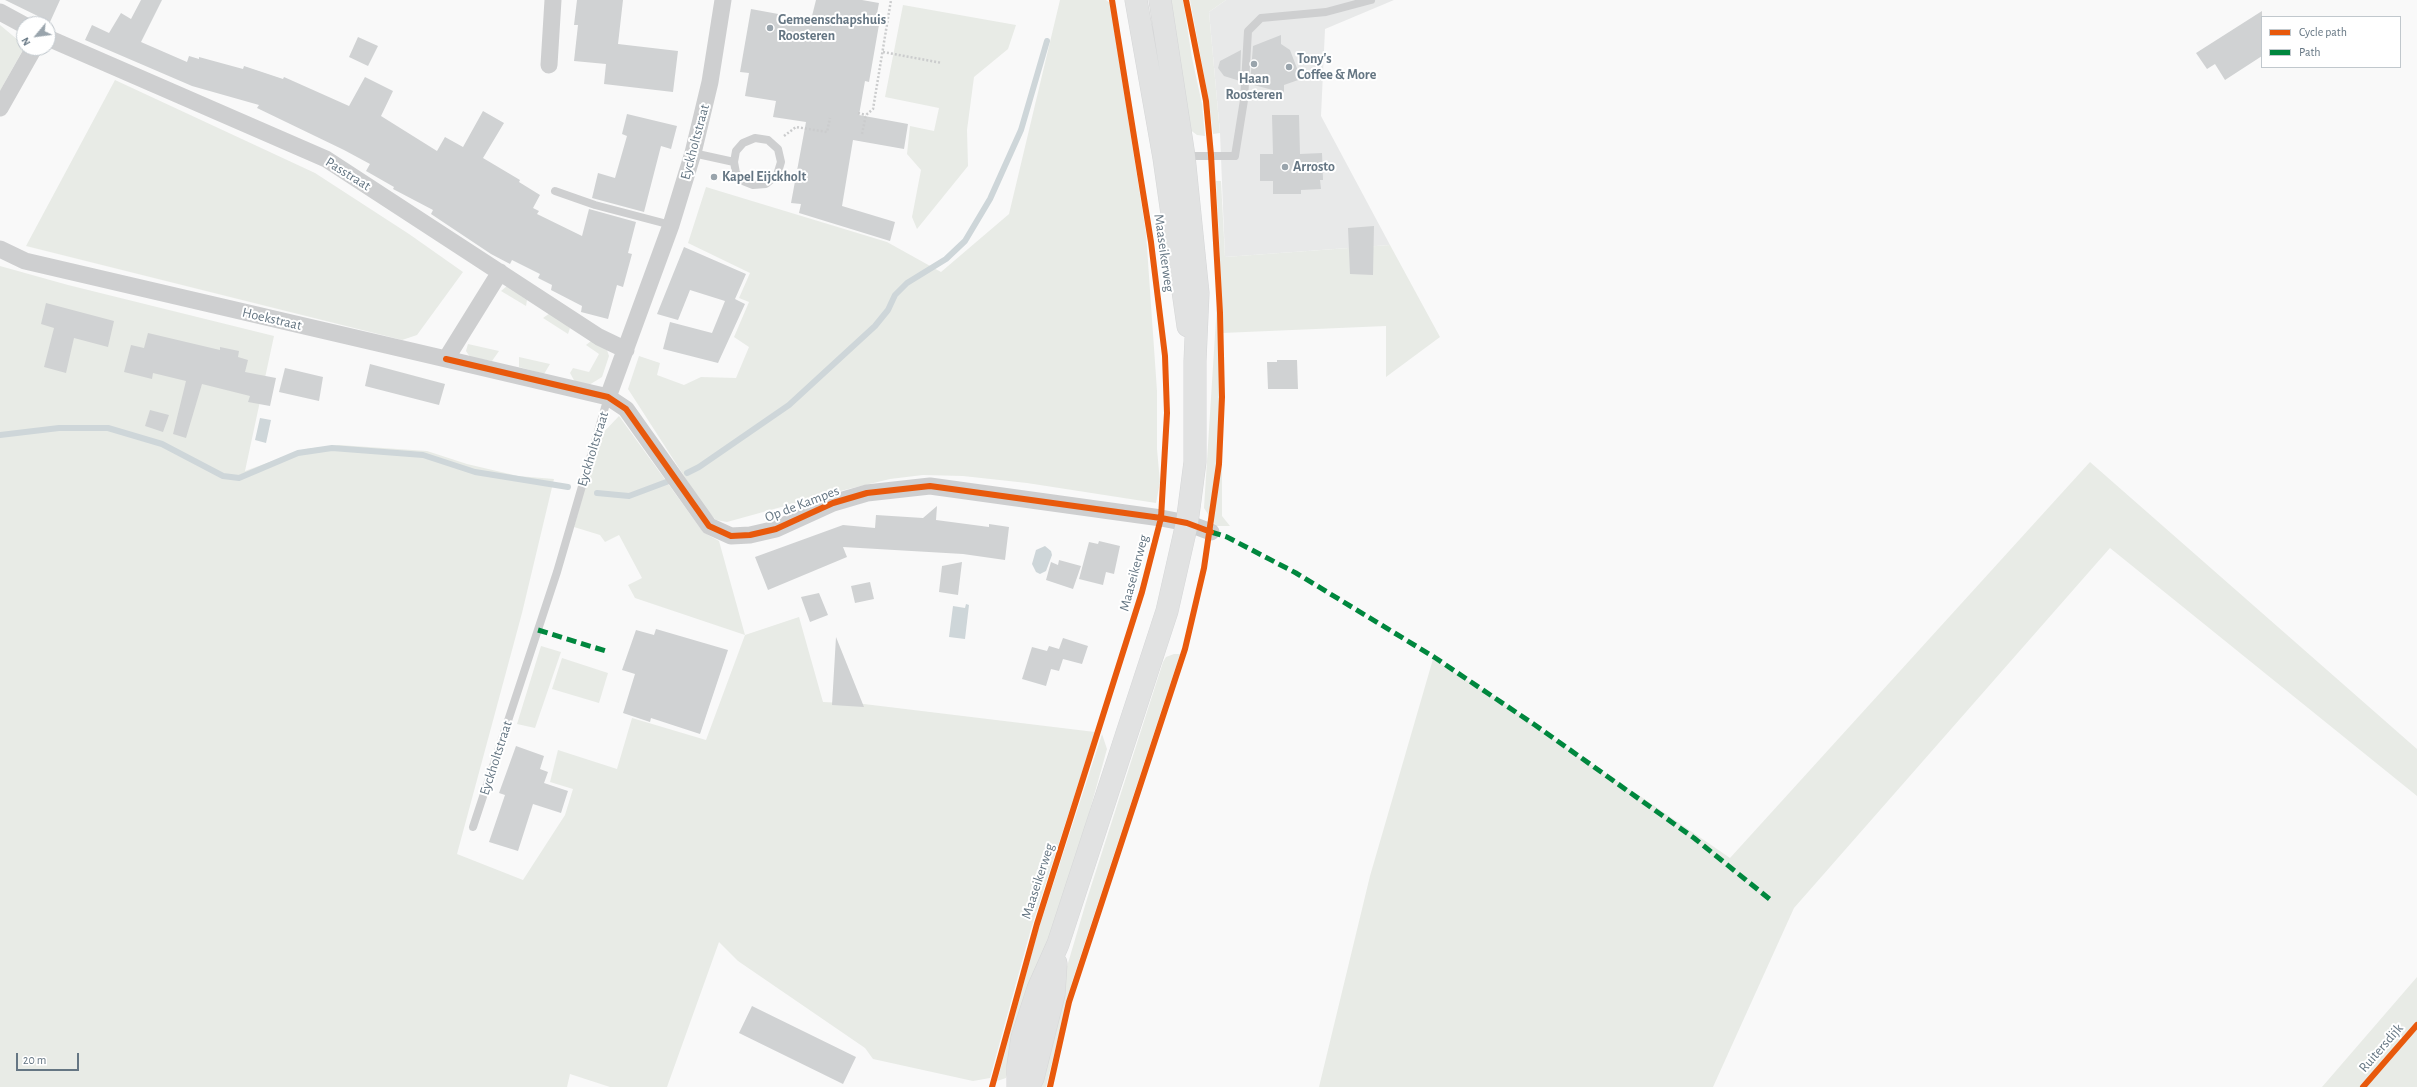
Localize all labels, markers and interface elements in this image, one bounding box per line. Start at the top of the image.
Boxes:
place label: Gemeenschapshuis Roosteren [778,12,886,44]
north arrow [16,16,56,56]
legend [2261,16,2401,68]
marker: Gemeenschapshuis Roosteren [765,23,775,33]
text: Cycle path [2299,26,2347,38]
text: N [19,36,33,48]
text: Path [2299,46,2321,58]
place label: Tony's Coffee & More [1297,51,1376,84]
marker: Haan Roosteren [1249,59,1259,69]
marker: Tony's Coffee & More [1284,62,1294,72]
place label: Haan Roosteren [1225,71,1283,104]
street label: Eyckholtstraat [677,102,713,182]
street label: Passtraat [322,154,374,194]
place label: Arrosto [1293,159,1335,175]
marker: Arrosto [1280,162,1290,172]
place label: Kapel Eijckholt [722,169,806,185]
marker: Kapel Eijckholt [709,172,719,182]
street label: Maaseikerweg [1150,213,1178,293]
street label: Hoekstraat [241,304,303,334]
street label: Eyckholtstraat [574,410,612,488]
street label: Op de Kampes [763,482,841,526]
street label: Maaseikerweg [1116,533,1152,613]
street label: Eyckholtstraat [476,719,516,797]
street label: Maaseikerweg [1018,841,1058,921]
street label: Ruitersdijk [2355,1020,2407,1076]
scale bar [18,1045,81,1071]
text: 20 m [23,1054,46,1066]

